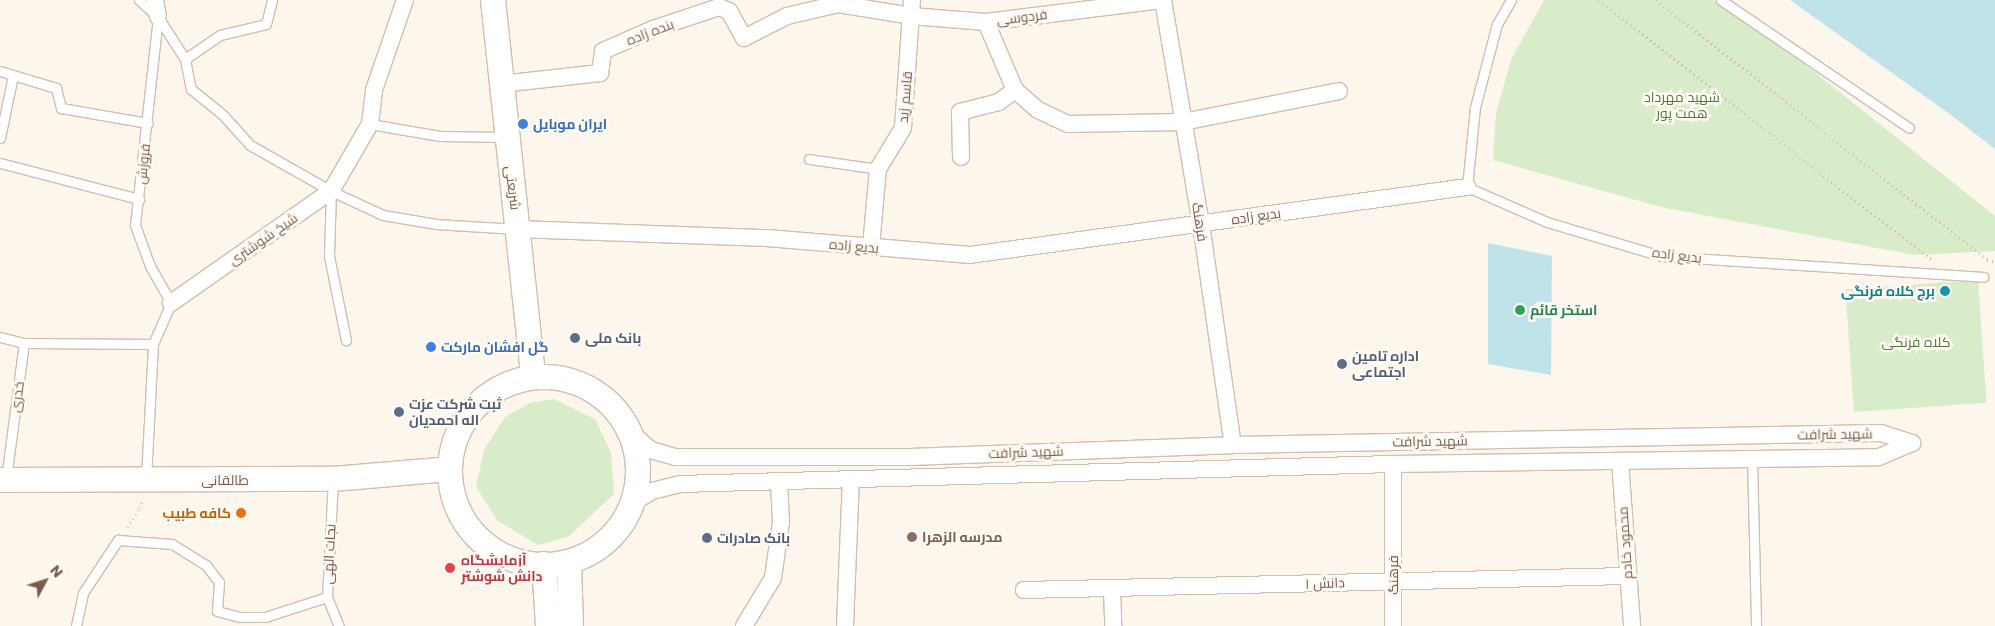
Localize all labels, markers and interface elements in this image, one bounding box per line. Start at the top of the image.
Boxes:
street label: فردوسی [996,6,1048,28]
street label: بنده زاده [624,15,676,49]
street label: قاسم زید [894,70,916,124]
park label: شهید مهرداد همت پور [1644,89,1720,121]
place label: ایران موبایل [533,116,607,132]
marker: ایران موبایل [517,118,529,130]
street label: فروزش [133,143,153,185]
street label: شریعتی [502,165,524,211]
street label: فرهنگ [1189,201,1211,243]
street label: بدیع زاده [1230,204,1282,228]
street label: شیخ شوشتری [225,209,301,269]
street label: بدیع زاده [828,235,880,257]
street label: بدیع زاده [1651,244,1703,266]
place label: برج کلاه فرنگی [1841,283,1935,299]
marker: برج کلاه فرنگی [1939,285,1951,297]
place label: استخر قائم [1530,302,1597,318]
marker: استخر قائم [1514,304,1526,316]
place label: بانک ملی [585,330,641,346]
marker: بانک ملی [569,332,581,344]
park label: کلاه فرنگی [1882,334,1950,350]
place label: گل افشان مارکت [441,339,548,355]
marker: گل افشان مارکت [425,341,437,353]
place label: اداره تامین اجتماعی [1352,348,1419,381]
marker: اداره تامین اجتماعی [1336,358,1348,370]
street label: خدری [6,380,28,414]
place label: ثبت شرکت عزت اله احمدیان [409,396,501,428]
marker: ثبت شرکت عزت اله احمدیان [393,406,405,418]
street label: شهید شرافت [1797,425,1873,443]
street label: شهید شرافت [1392,432,1468,450]
street label: شهید شرافت [988,442,1064,462]
street label: طالقانی [201,472,249,488]
place label: کافه طبیب [163,505,231,521]
street label: محمود خادم [1614,506,1636,580]
marker: کافه طبیب [235,507,247,519]
street label: نجات الهی [319,523,339,585]
place label: مدرسه الزهرا [922,529,1002,545]
place label: بانک صادرات [717,530,790,546]
marker: مدرسه الزهرا [906,531,918,543]
marker: بانک صادرات [701,532,713,544]
place label: آزمایشگاه دانش شوشتر [461,552,542,584]
street label: فرهنگ [1385,555,1401,595]
north arrow [20,556,70,606]
text: N [45,561,68,582]
marker: آزمایشگاه دانش شوشتر [443,561,457,575]
street label: دانش ۱ [1305,574,1345,592]

